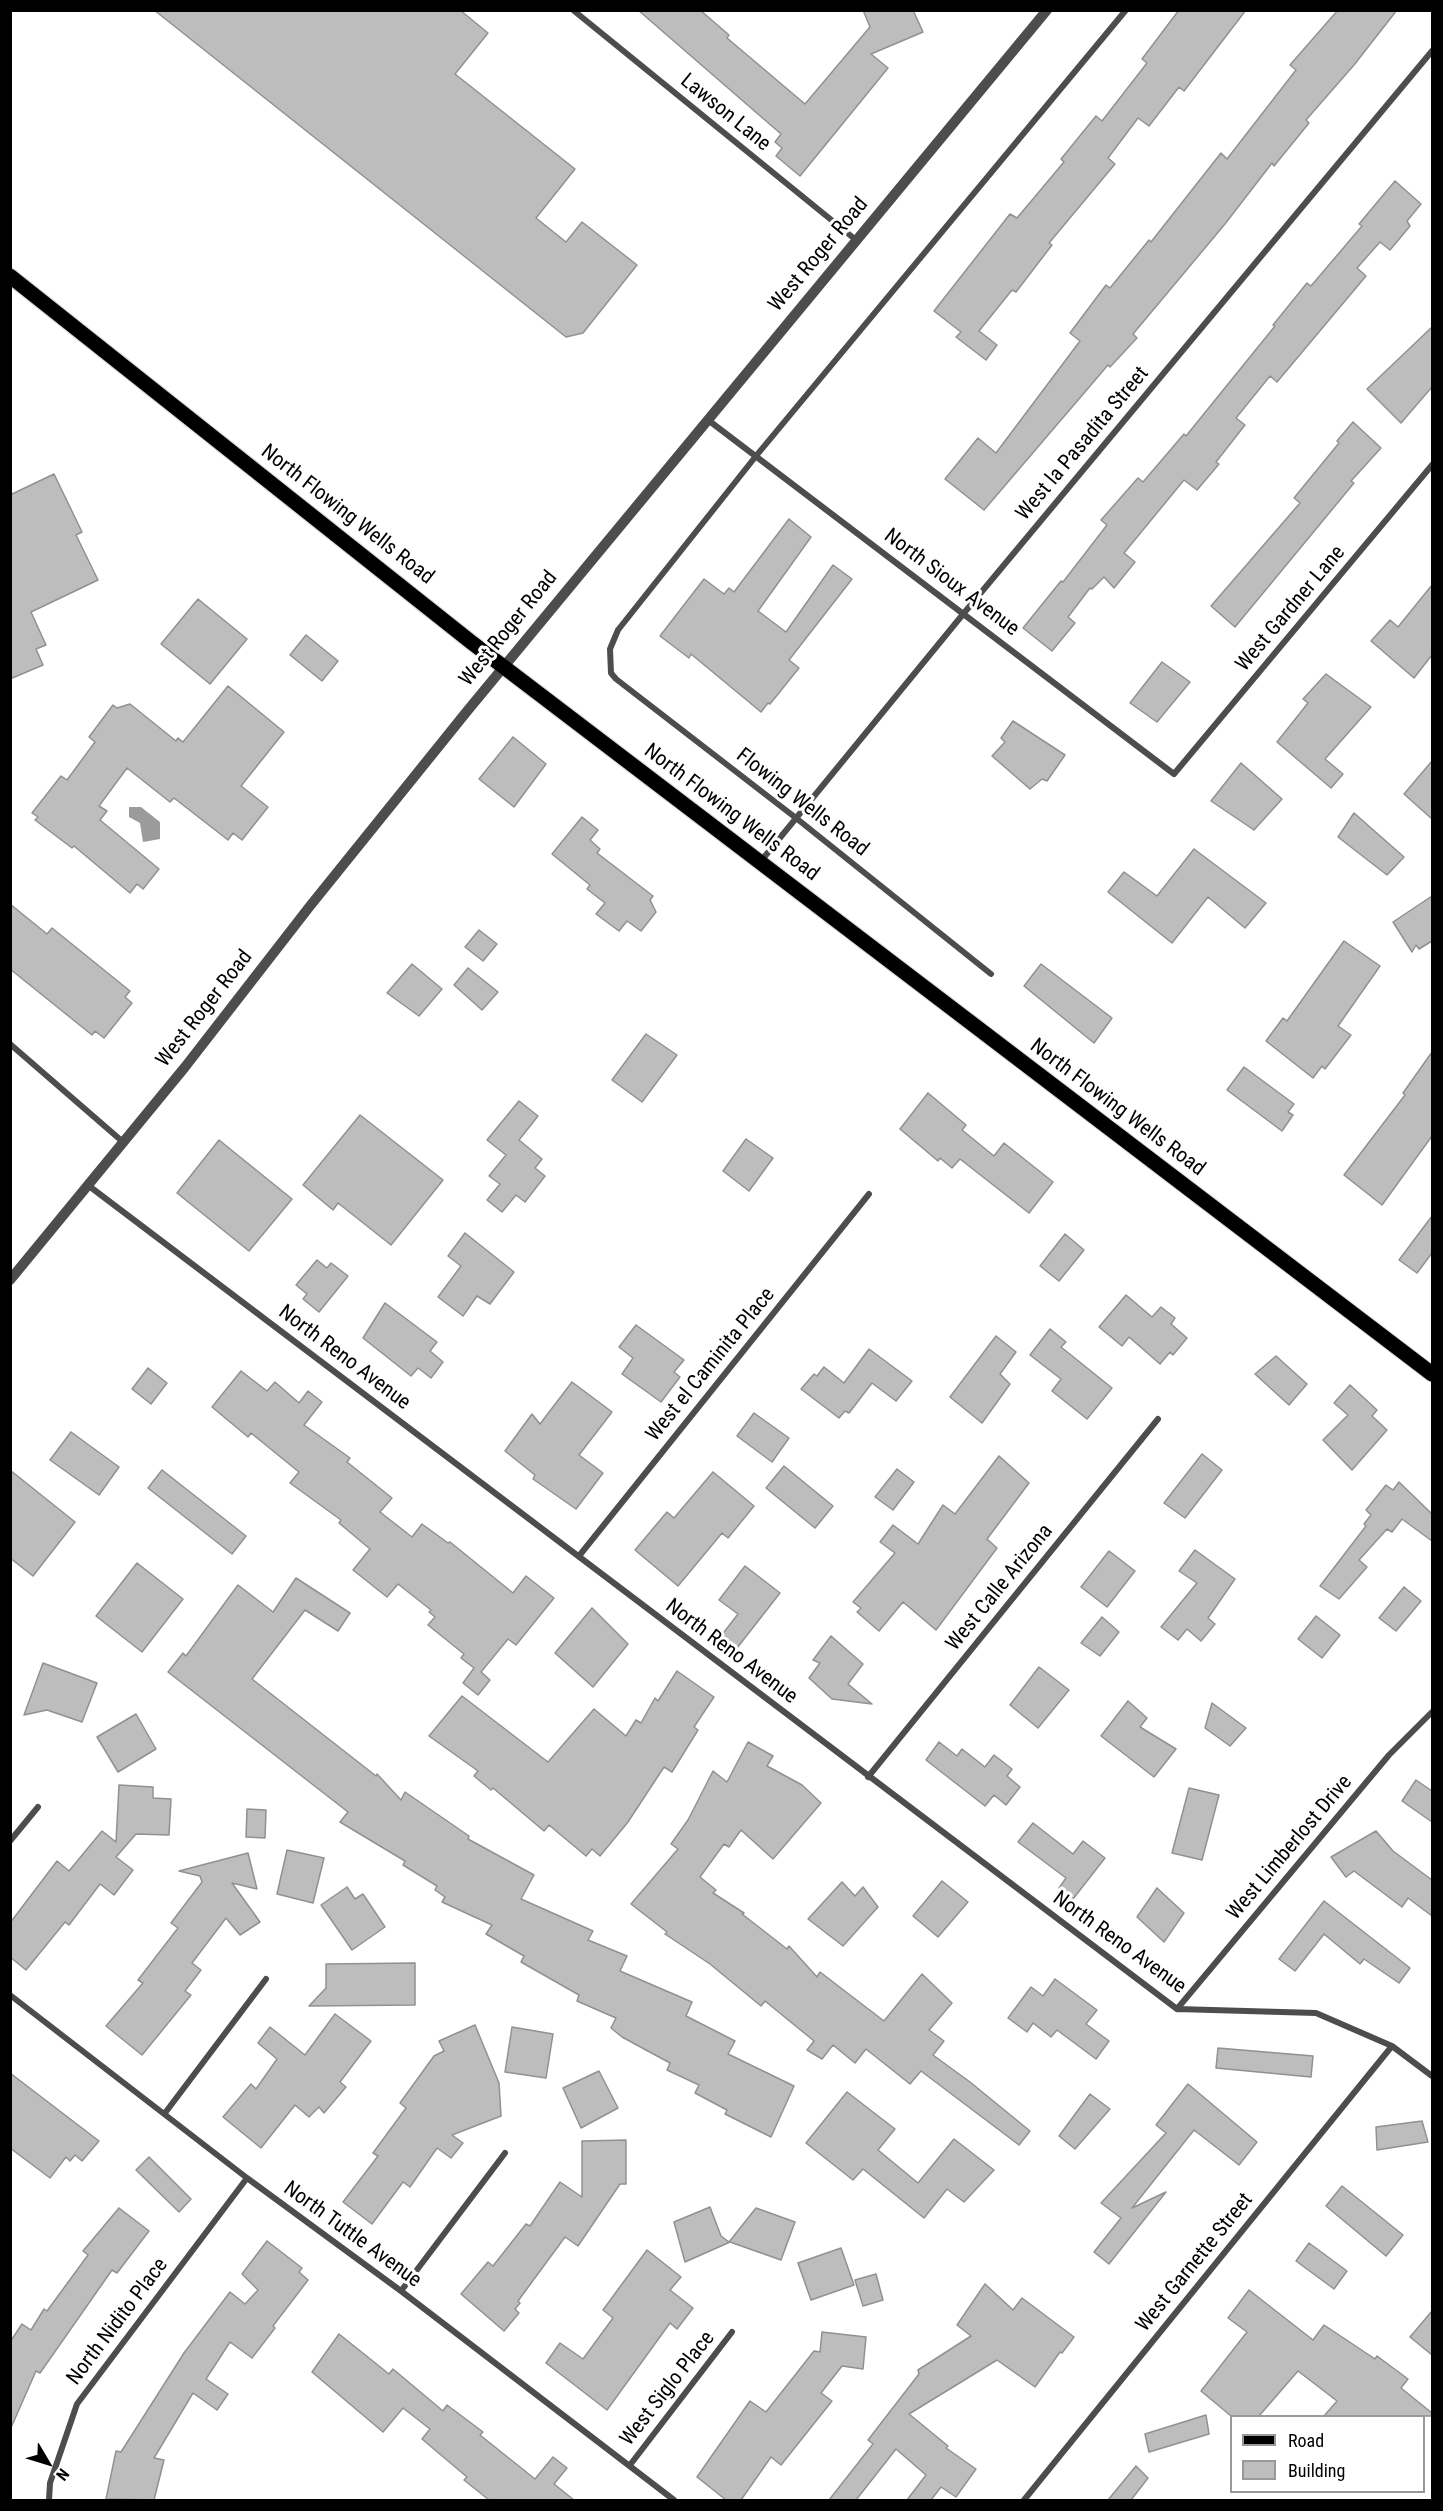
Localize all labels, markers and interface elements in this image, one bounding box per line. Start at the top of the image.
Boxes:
street label: Lawson Lane [675,69,775,157]
street label: West Roger Road [764,193,874,317]
street label: West la Pasadita Street [1011,362,1155,526]
street label: North Flowing Wells Road [255,440,439,590]
street label: North Sioux Avenue [879,524,1023,642]
street label: West Gardner Lane [1231,541,1351,677]
street label: West Roger Road [455,566,563,692]
street label: North Flowing Wells Road [639,739,823,887]
street label: Flowing Wells Road [731,744,873,862]
street label: West Roger Road [152,946,258,1072]
street label: North Flowing Wells Road [1025,1034,1209,1182]
street label: West el Caminita Place [641,1283,781,1447]
street label: North Reno Avenue [273,1300,415,1416]
street label: West Calle Arizona [941,1520,1059,1656]
street label: North Reno Avenue [660,1594,802,1710]
street label: West Limberlost Drive [1222,1770,1358,1926]
street label: North Reno Avenue [1047,1886,1191,2000]
street label: North Tuttle Avenue [278,2177,426,2293]
street label: West Garnette Street [1131,2189,1259,2337]
street label: North Nidito Place [62,2254,174,2390]
street label: West Siglo Place [615,2327,721,2451]
legend [1230,2415,1425,2493]
text: Road [1288,2430,1324,2451]
north arrow [18,2433,78,2493]
text: Building [1288,2460,1345,2481]
text: N [52,2465,73,2484]

